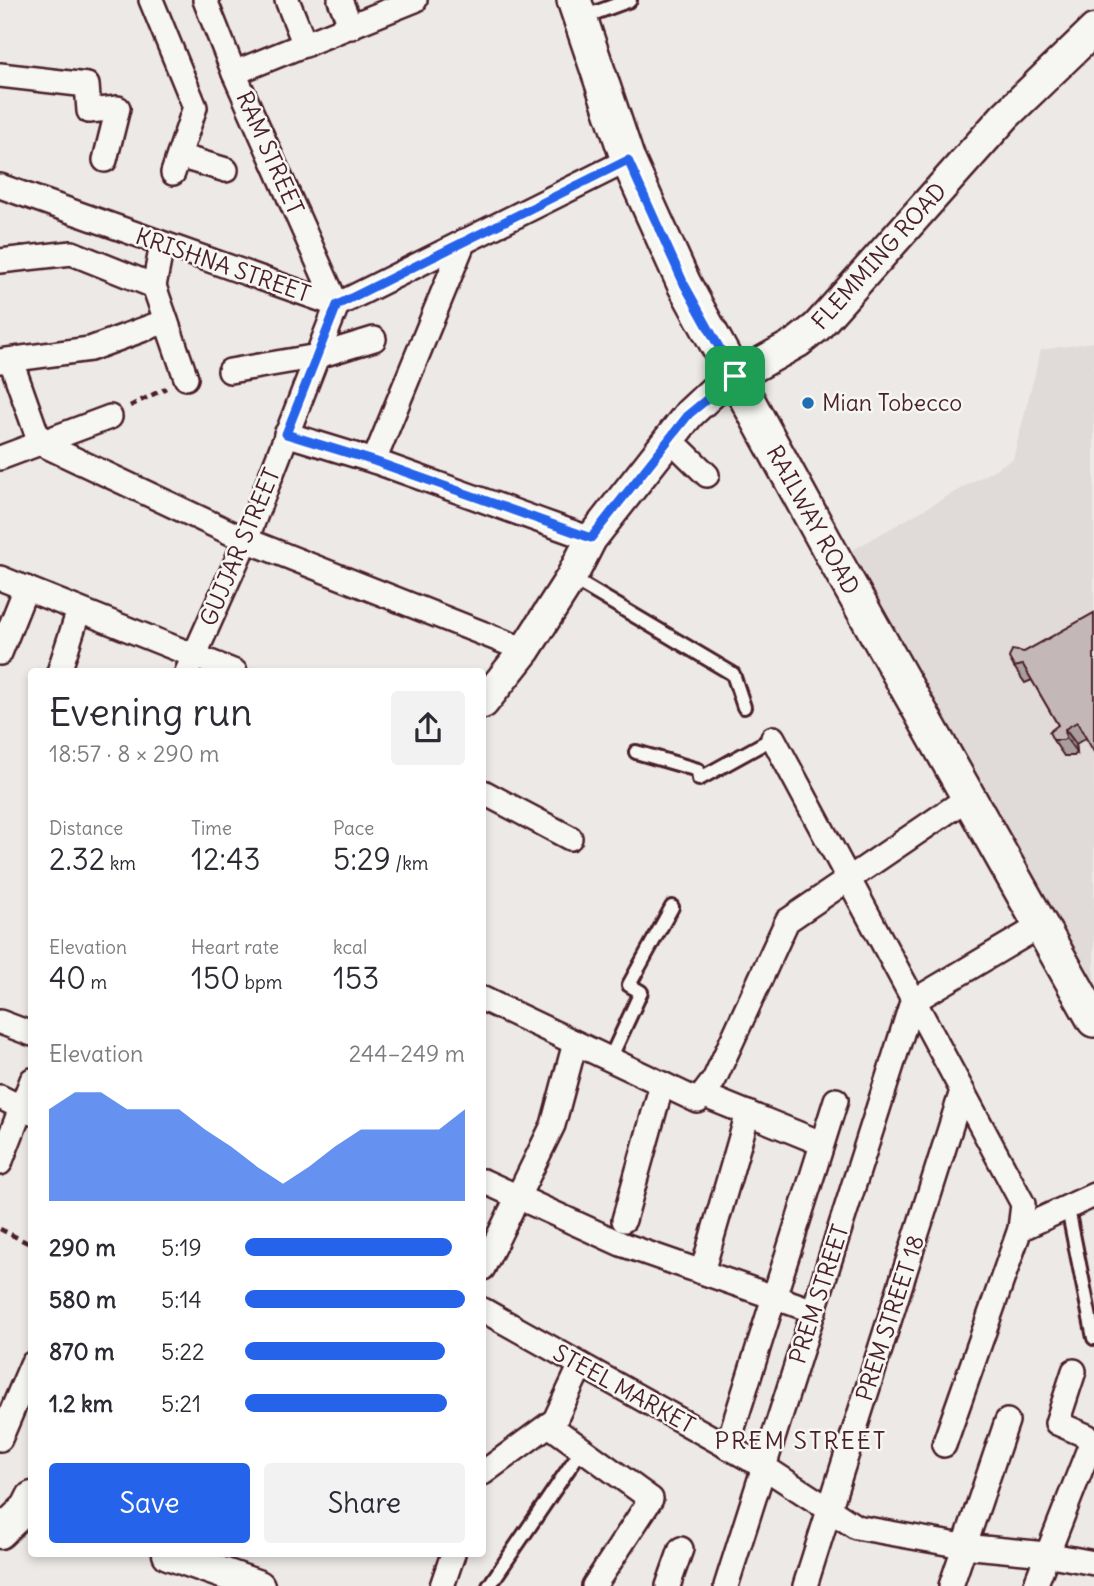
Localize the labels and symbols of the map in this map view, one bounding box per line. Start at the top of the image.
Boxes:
street label: RAM STREET [230,87,311,219]
street label: FLEMMING ROAD [805,176,952,335]
street label: KRISHNA STREET [132,221,314,308]
pin [705,346,765,406]
place label: Mian Tobecco [822,388,962,417]
marker: Mian Tobecco [800,395,816,411]
street label: RAILWAY ROAD [761,440,866,599]
street label: GUJJAR STREET [193,463,286,630]
street label: PREM STREET [782,1221,855,1367]
street label: PREM STREET 18 [849,1231,930,1404]
street label: STEEL MARKET [548,1338,700,1439]
district label: PREM STREET [715,1425,887,1455]

